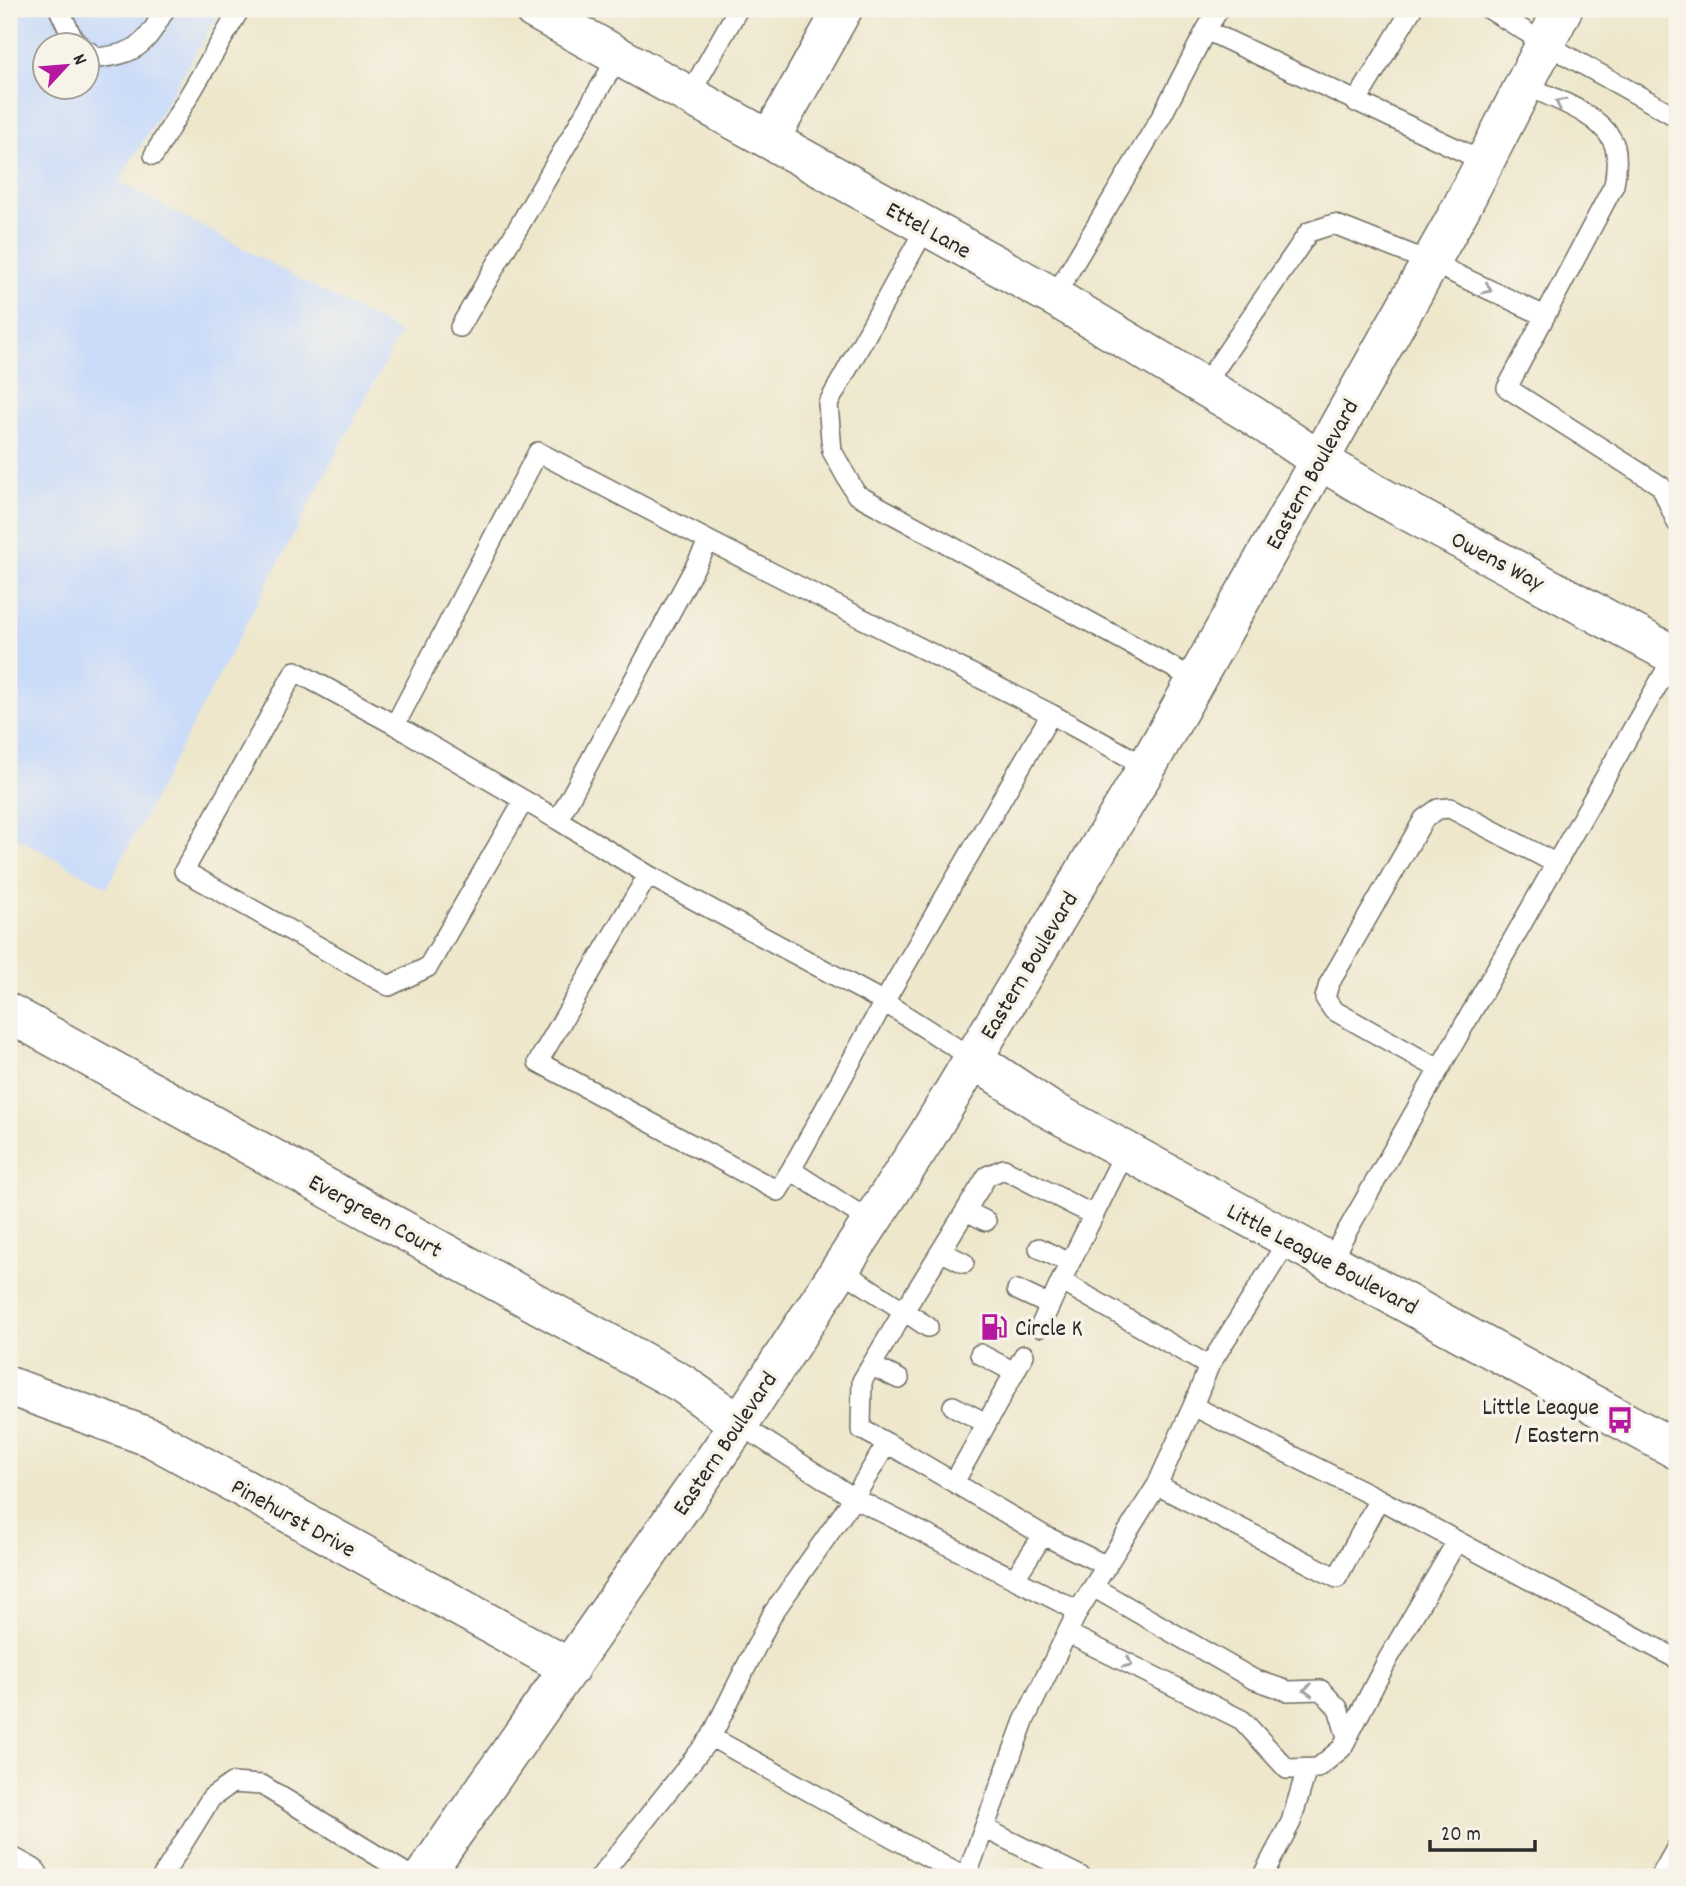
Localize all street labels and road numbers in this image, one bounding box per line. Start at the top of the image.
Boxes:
street label: Ettel Lane [879,194,977,269]
street label: Eastern Boulevard [1258,394,1369,557]
street label: Owens Way [1444,524,1550,602]
street label: Eastern Boulevard [973,886,1088,1047]
street label: Evergreen Court [302,1167,448,1268]
street label: Little League Boulevard [1220,1196,1423,1325]
street label: Eastern Boulevard [666,1366,787,1524]
street label: Pinehurst Drive [224,1471,361,1568]

